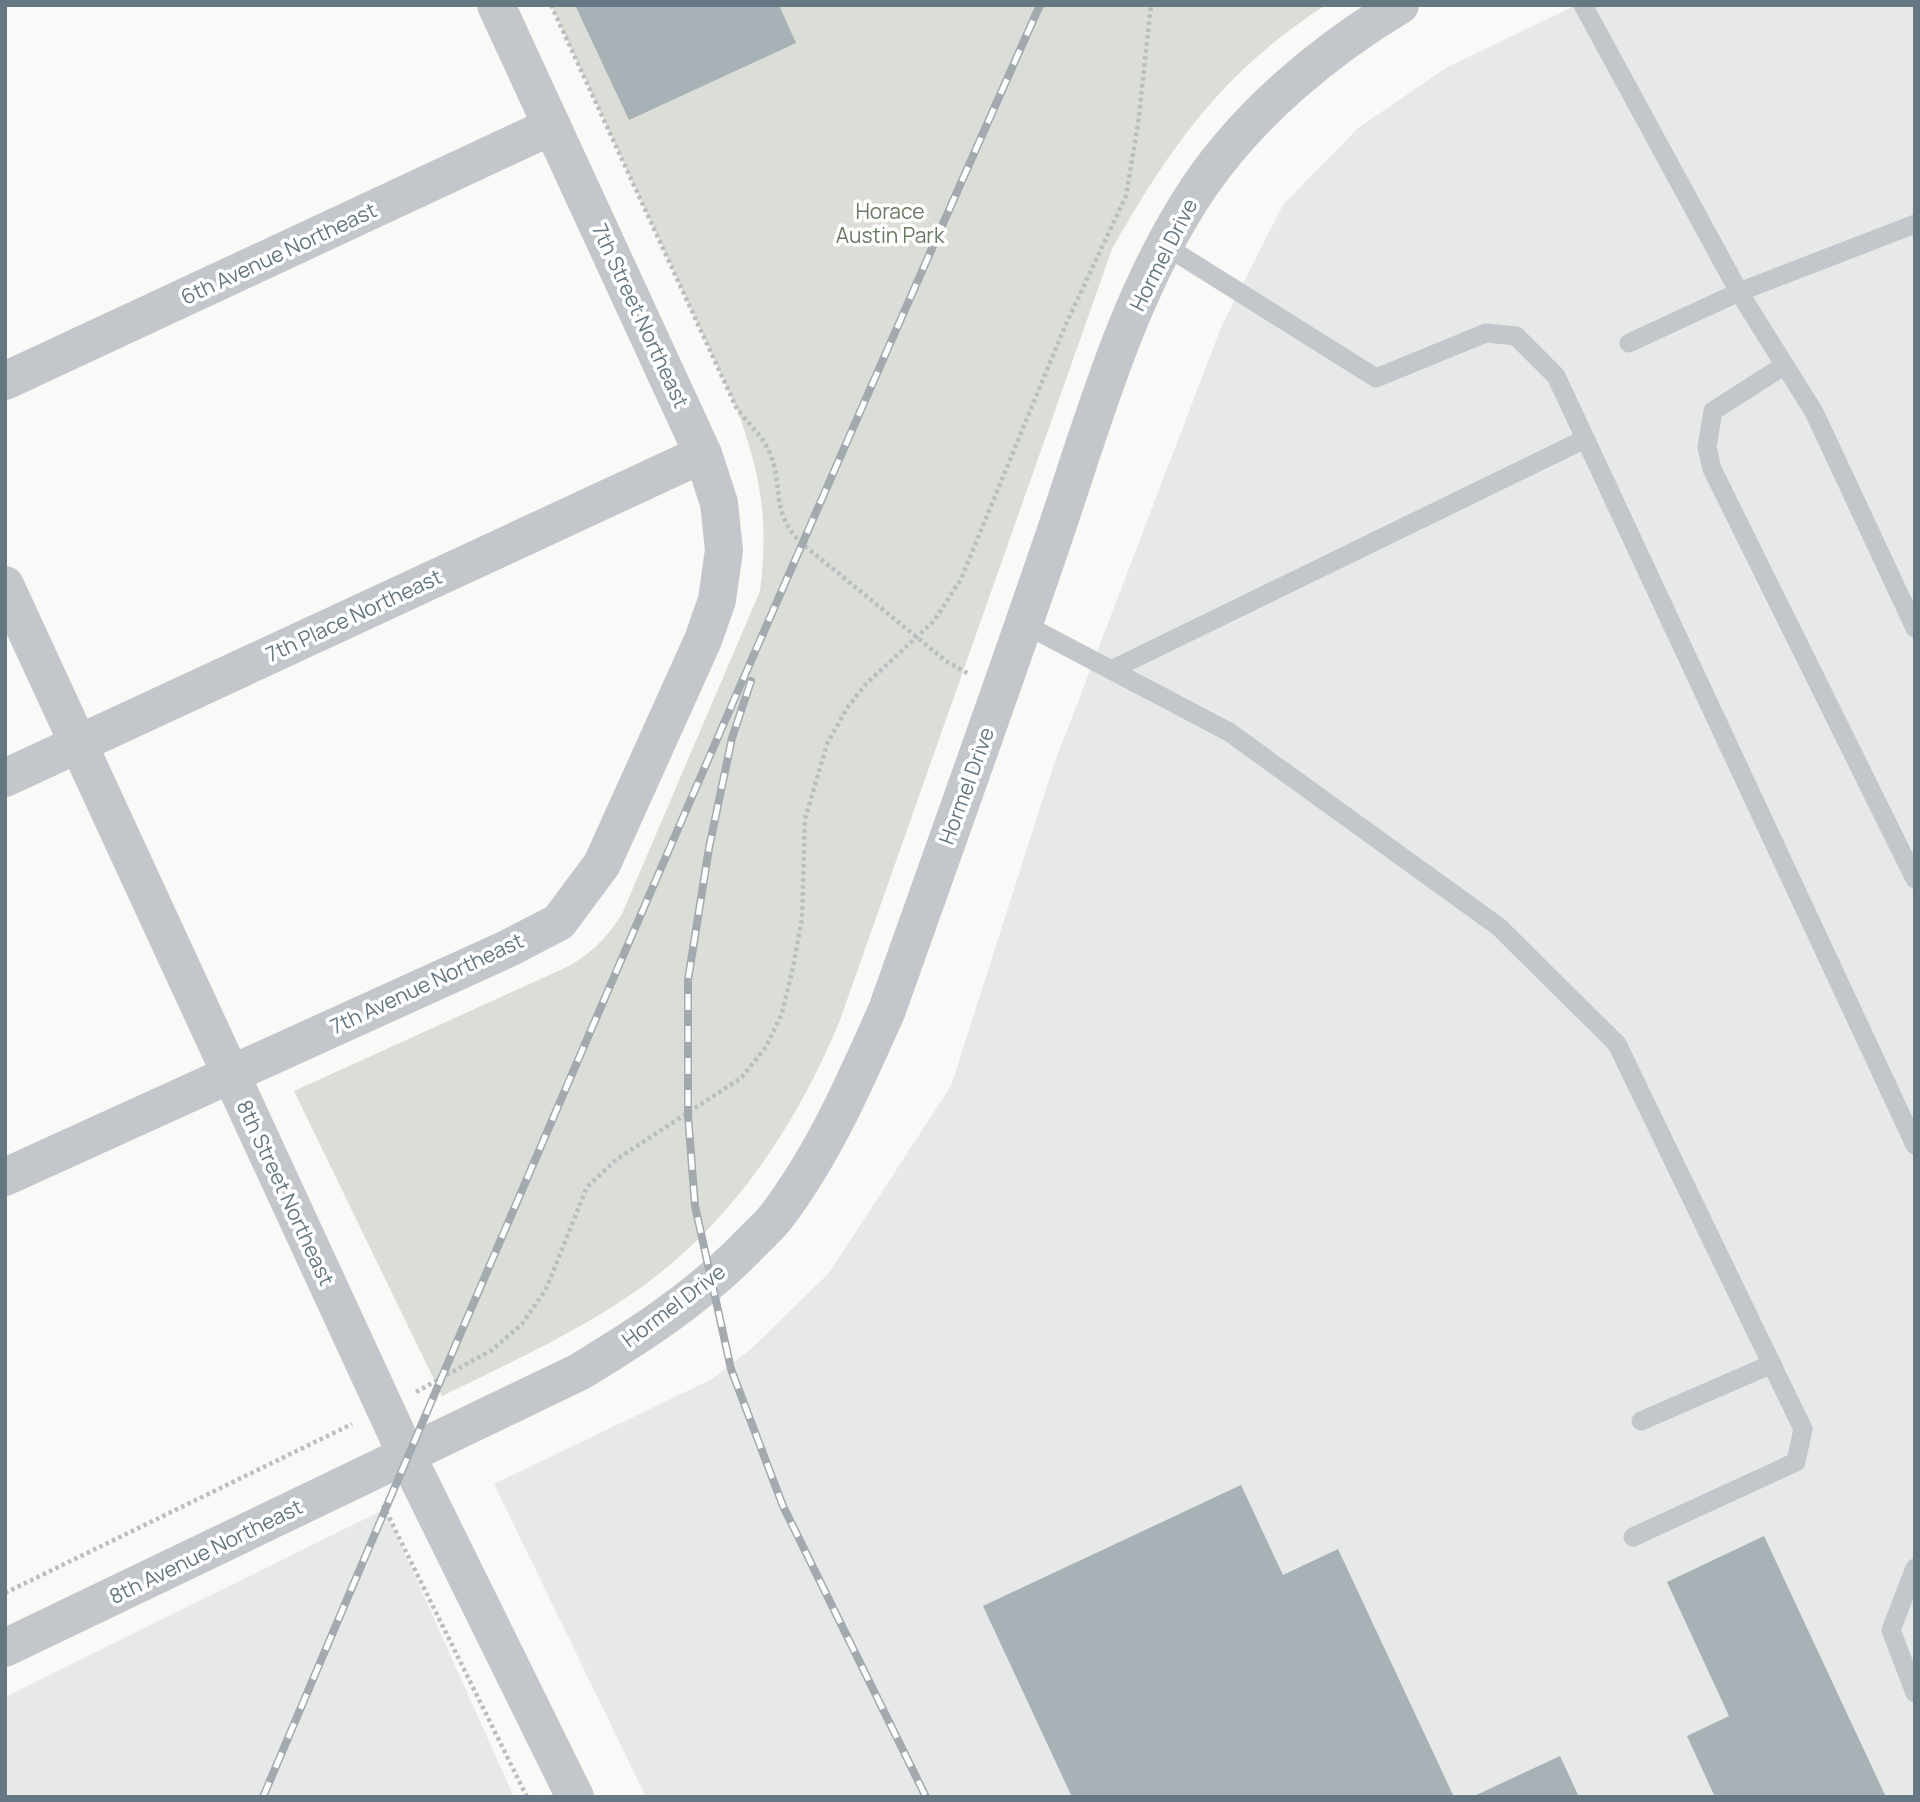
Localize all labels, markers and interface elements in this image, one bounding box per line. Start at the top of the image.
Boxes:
street label: Hormel Drive [1123,194,1203,316]
street label: 6th Avenue Northeast [176,195,381,311]
park label: Horace Austin Park [836,197,945,249]
street label: 7th Street Northeast [586,219,696,412]
street label: 7th Place Northeast [261,562,446,668]
street label: Hormel Drive [932,723,1000,848]
street label: 7th Avenue Northeast [325,926,528,1040]
street label: 8th Street Northeast [231,1095,341,1290]
street label: Hormel Drive [616,1257,731,1353]
street label: 8th Avenue Northeast [104,1492,307,1610]

